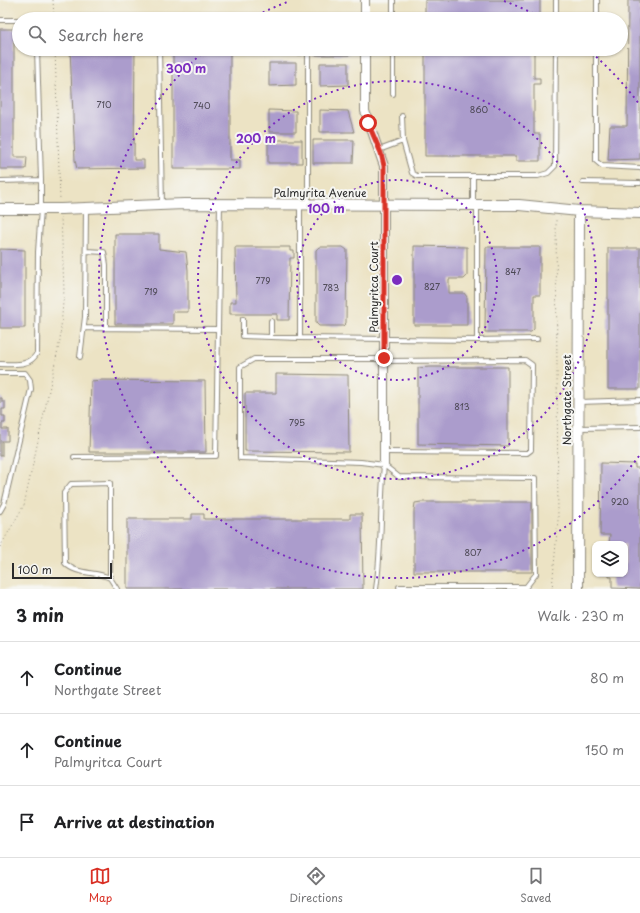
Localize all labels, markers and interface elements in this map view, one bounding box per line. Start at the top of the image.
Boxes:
search box [12,12,628,56]
icon: search [26,23,48,45]
text: Search here [58,23,144,46]
text: 300 m [166,59,206,77]
house number: 710 [96,97,112,111]
house number: 740 [193,98,211,112]
house number: 860 [470,102,489,116]
route start [359,114,377,132]
text: 200 m [236,129,276,147]
street label: Palmyrita Avenue [273,184,367,201]
text: 100 m [307,199,345,217]
street label: Palmyritca Court [365,241,382,333]
house number: 847 [505,264,521,278]
house number: 779 [255,273,271,287]
centre of rings [390,273,404,287]
house number: 827 [424,279,440,293]
house number: 783 [323,280,339,294]
house number: 719 [144,284,158,298]
route end [375,349,393,367]
street label: Northgate Street [558,354,575,445]
house number: 813 [454,399,470,413]
house number: 795 [289,415,305,429]
house number: 920 [611,494,629,508]
map controls [592,541,628,577]
button: layers [592,541,628,577]
house number: 807 [464,545,482,559]
scale bar [12,561,112,580]
text: 100 m [18,561,52,578]
text: 3 min [16,602,64,628]
text: Walk · 230 m [537,606,624,625]
text: Continue [54,657,122,680]
icon: ahead [16,667,38,689]
text: 80 m [590,668,624,687]
text: Northgate Street [54,680,161,699]
text: Continue [54,729,122,752]
icon: ahead [16,739,38,761]
text: 150 m [585,740,624,759]
text: Palmyritca Court [54,752,162,771]
text: Arrive at destination [54,810,215,833]
icon: arrive [16,811,38,833]
tab: Map [89,865,112,906]
tab: Directions [289,865,343,906]
tab: Saved [520,865,551,906]

